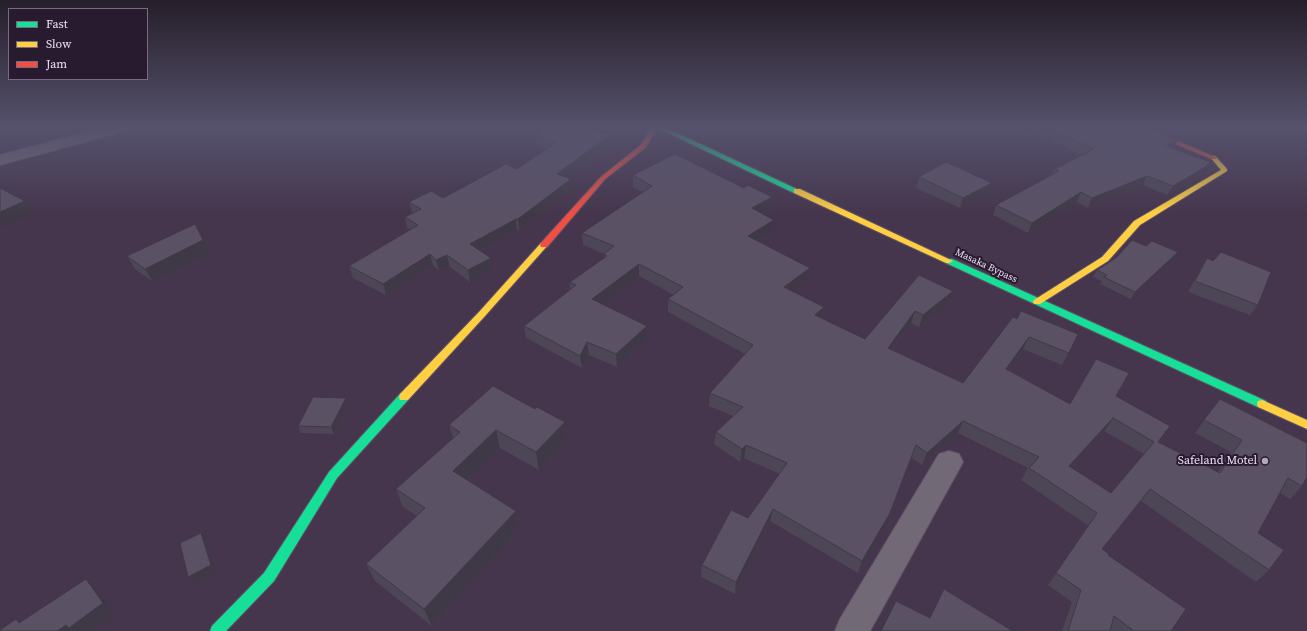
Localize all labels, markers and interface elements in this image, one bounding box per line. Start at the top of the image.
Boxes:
legend [8,8,148,80]
text: Fast [46,16,68,32]
text: Slow [46,36,71,52]
text: Jam [46,56,67,72]
street label: Masaka Bypass [953,246,1019,286]
place label: Safeland Motel [1178,454,1257,468]
marker: Safeland Motel [1260,456,1270,466]

